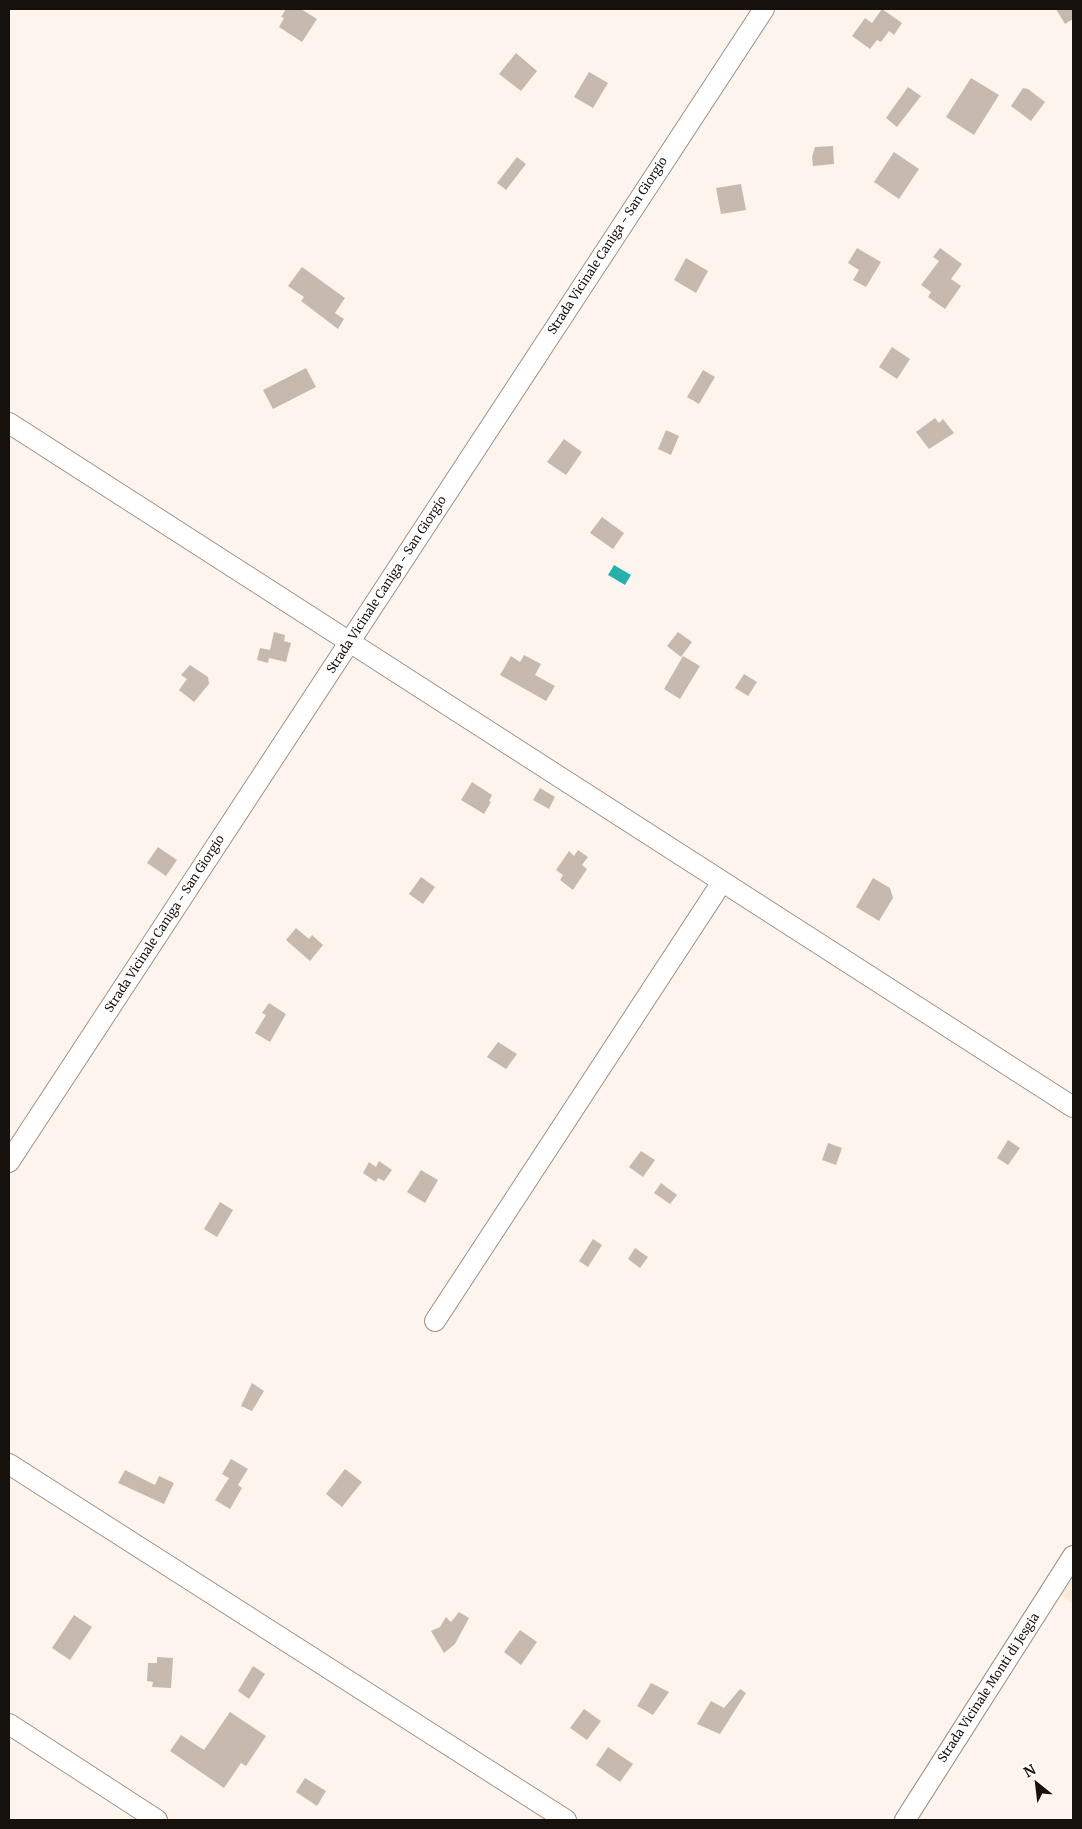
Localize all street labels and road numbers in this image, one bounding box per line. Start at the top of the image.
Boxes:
street label: Strada Vicinale Caniga - San Giorgio [545,155,671,337]
street label: Strada Vicinale Caniga - San Giorgio [324,494,450,676]
street label: Strada Vicinale Caniga - San Giorgio [102,833,228,1015]
street label: Strada Vicinale Monti di Jesgia [935,1611,1043,1765]

